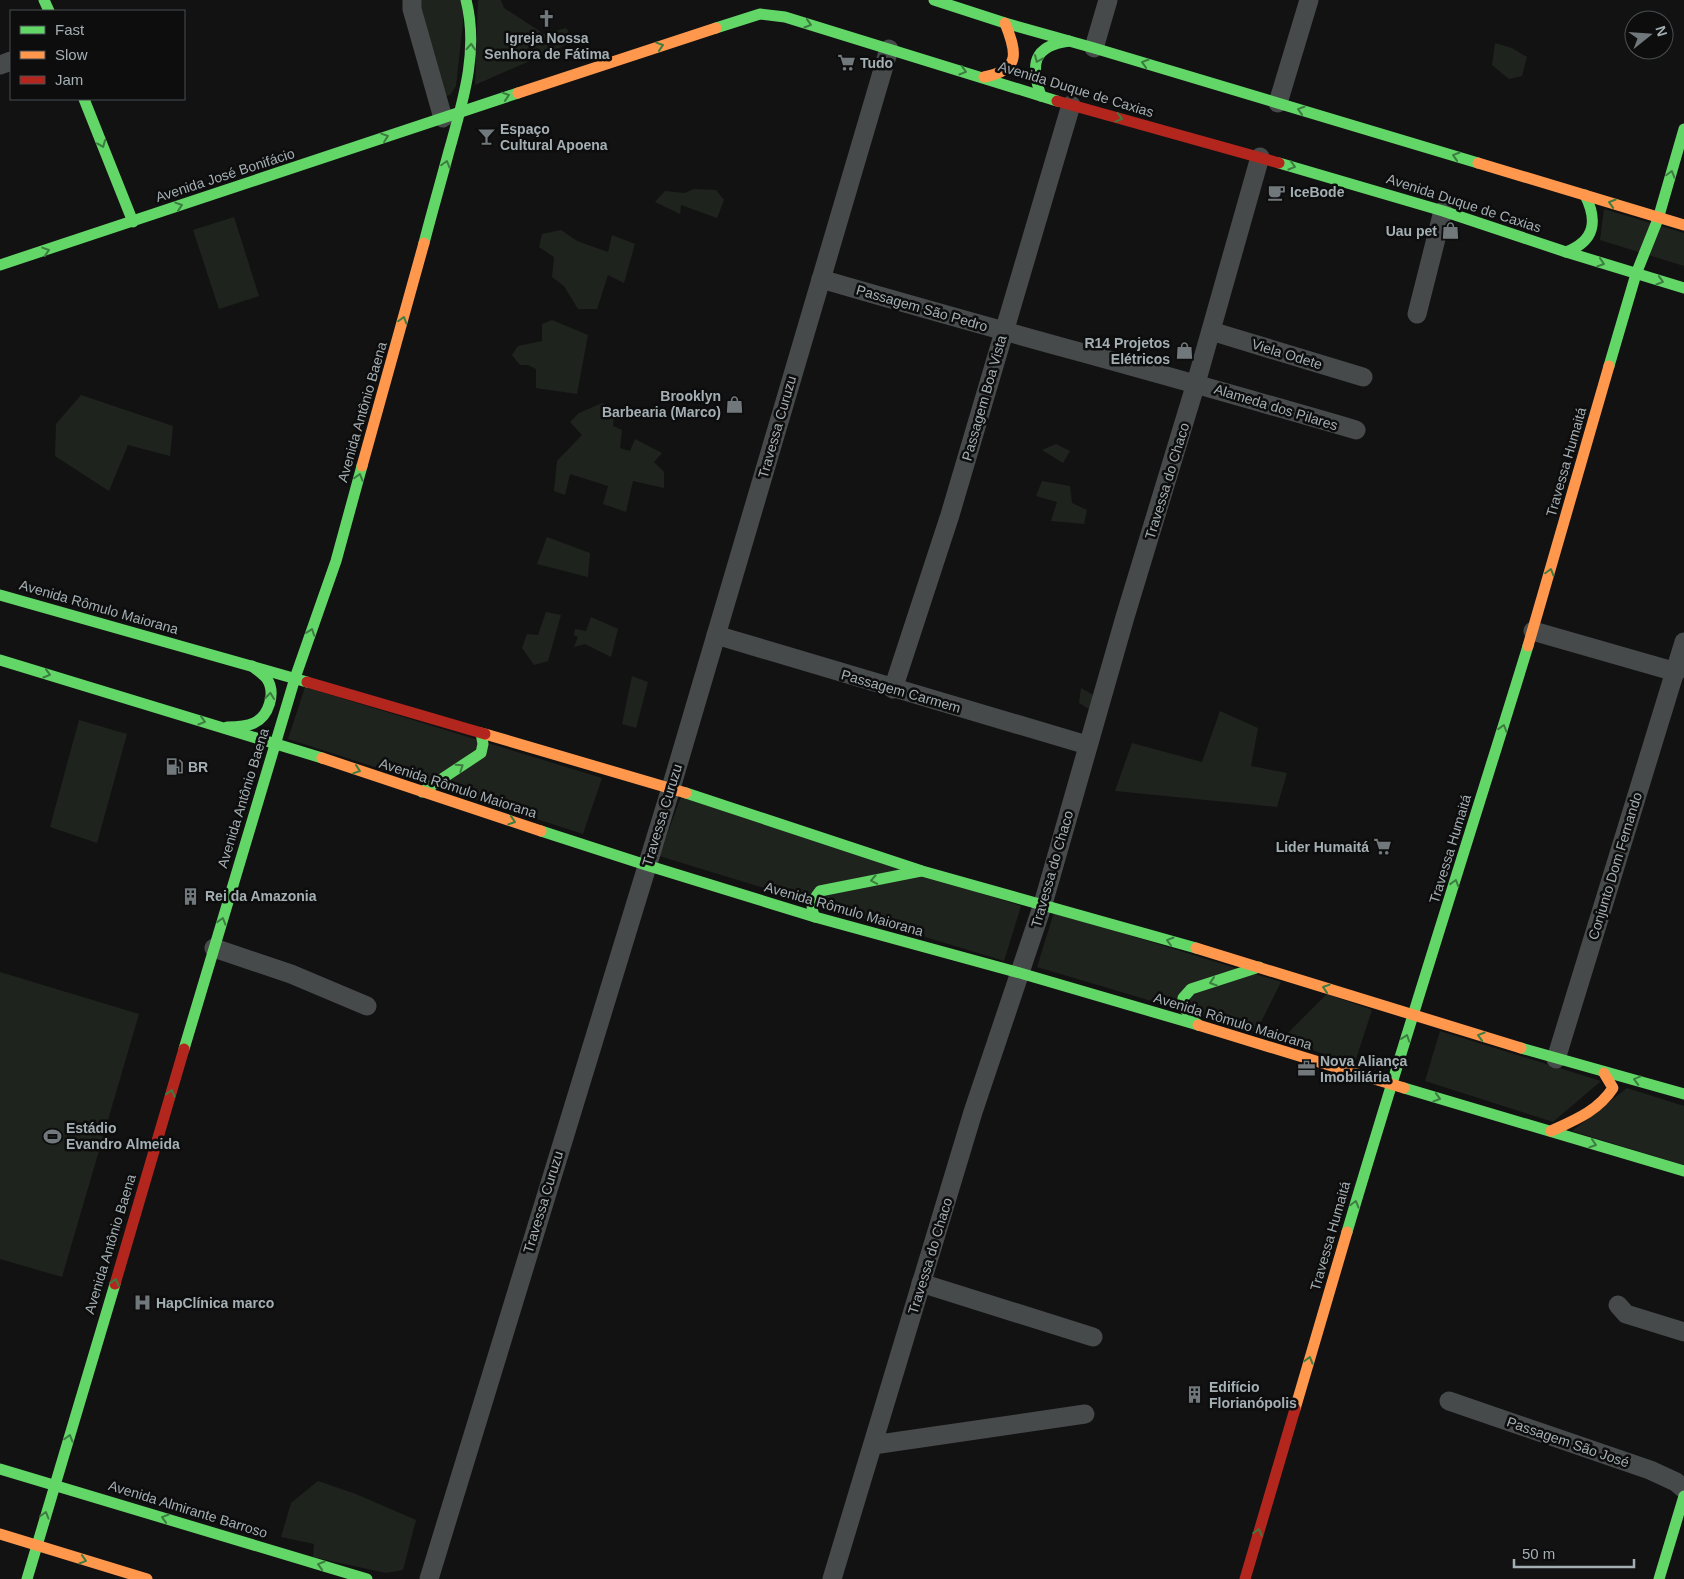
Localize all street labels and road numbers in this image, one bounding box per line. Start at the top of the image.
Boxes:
street label: Avenida Duque de Caxias [996,58,1156,120]
street label: Avenida José Bonifácio [153,145,297,205]
street label: Avenida Duque de Caxias [1385,170,1543,236]
street label: Passagem São Pedro [854,282,990,335]
street label: Passagem Boa Vista [958,333,1010,463]
street label: Viela Odete [1250,336,1324,372]
street label: Avenida Antônio Baena [334,340,390,484]
street label: Travessa Curuzu [755,374,799,480]
street label: Alameda dos Pilares [1212,381,1340,433]
street label: Travessa Humaitá [1543,405,1589,519]
street label: Travessa do Chaco [1142,421,1192,541]
street label: Avenida Rômulo Maiorana [18,577,181,637]
street label: Passagem Carmem [839,666,963,716]
street label: Avenida Antônio Baena [214,726,272,870]
street label: Avenida Rômulo Maiorana [377,755,539,821]
street label: Travessa Curuzu [639,762,685,868]
street label: Conjunto Dom Fernando [1585,790,1645,942]
street label: Travessa Humaitá [1426,792,1474,905]
street label: Travessa do Chaco [1028,808,1076,929]
street label: Avenida Rômulo Maiorana [763,879,926,939]
street label: Avenida Rômulo Maiorana [1152,989,1314,1053]
street label: Travessa Curuzu [520,1149,566,1255]
street label: Avenida Antônio Baena [81,1172,139,1316]
street label: Travessa Humaitá [1307,1179,1353,1293]
street label: Travessa do Chaco [905,1196,955,1316]
street label: Passagem São José [1505,1414,1632,1471]
street label: Avenida Almirante Barroso [107,1477,270,1541]

